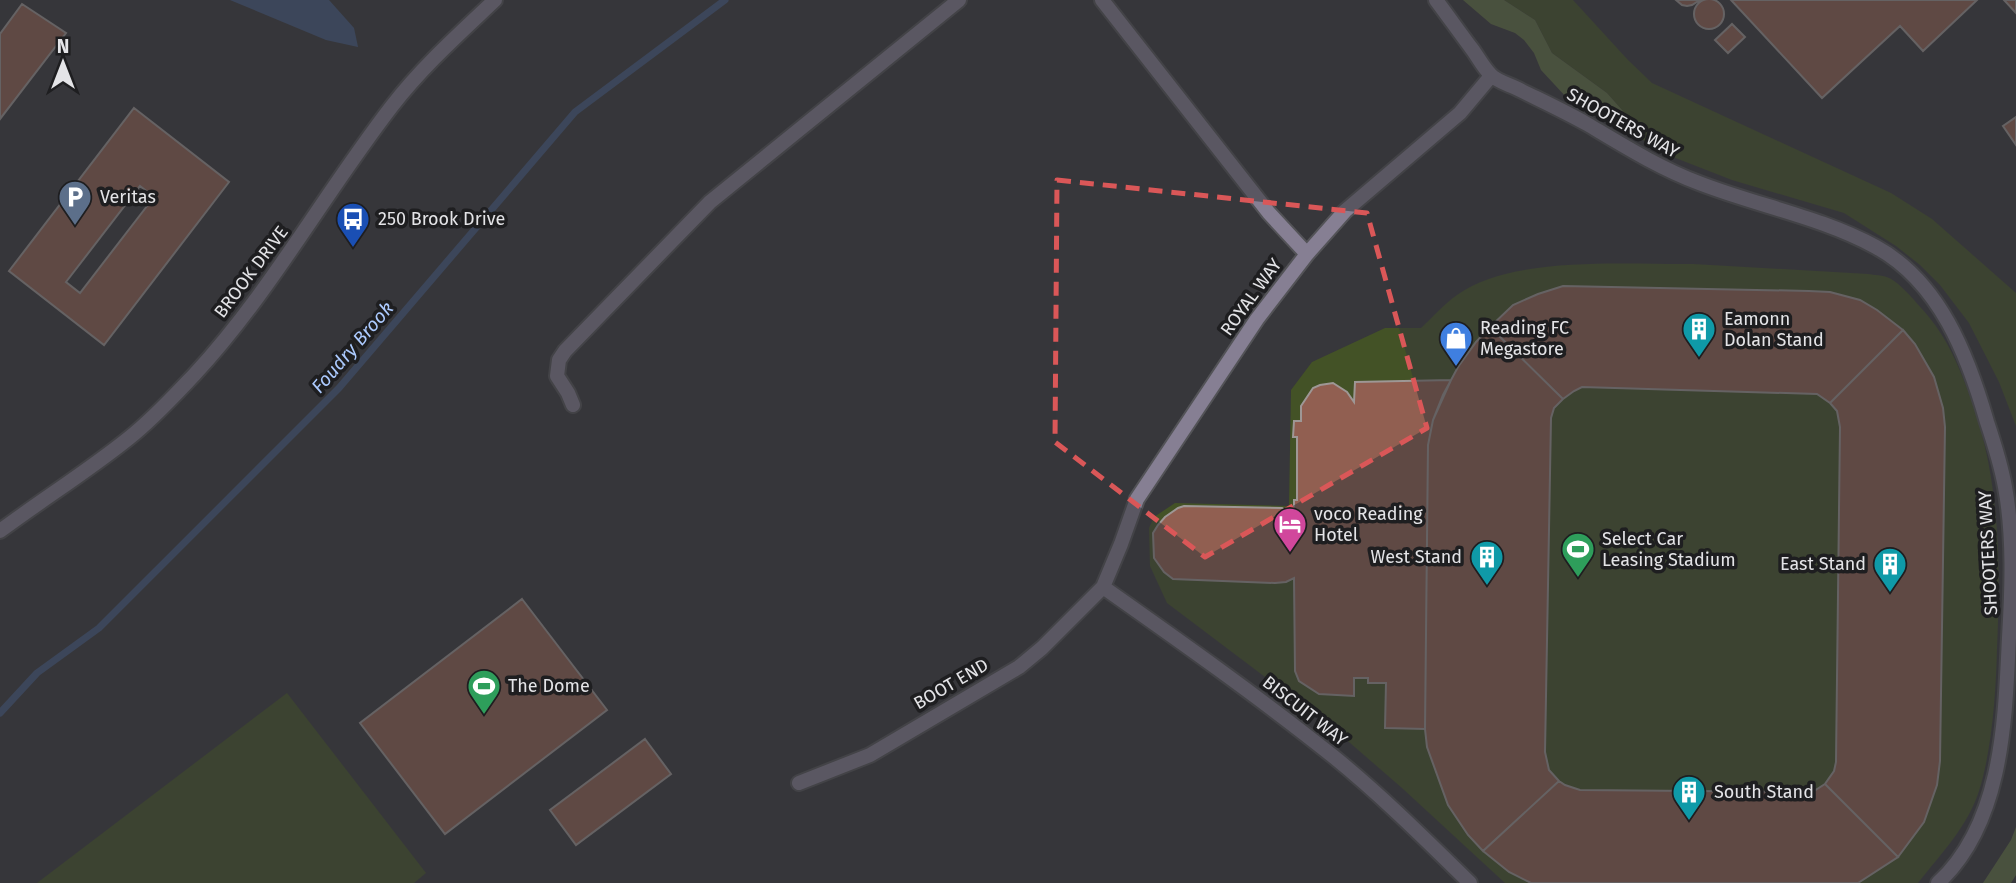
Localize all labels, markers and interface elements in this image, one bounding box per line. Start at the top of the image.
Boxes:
north arrow [28,28,98,98]
text: N [57,35,69,58]
street label: SHOOTERS WAY [1563,83,1683,163]
parking icon: Veritas [56,178,94,227]
place label: Veritas [100,186,156,208]
bus stop icon: 250 Brook Drive [334,200,372,249]
place label: 250 Brook Drive [378,208,505,230]
street label: BROOK DRIVE [209,222,293,322]
street label: ROYAL WAY [1216,254,1286,340]
water label: Foudry Brook [306,297,398,398]
place label: Eamonn Dolan Stand [1724,308,1824,351]
building icon: Eamonn Dolan Stand [1680,310,1718,359]
place label: Reading FC Megastore [1480,317,1569,360]
shop icon: Reading FC Megastore [1437,319,1475,368]
street label: SHOOTERS WAY [1974,490,2002,616]
place label: voco Reading Hotel [1314,503,1423,546]
hotel icon: voco Reading Hotel [1271,505,1309,554]
place label: Select Car Leasing Stadium [1602,528,1736,571]
sports icon: Select Car Leasing Stadium [1559,530,1597,579]
building icon: West Stand [1468,538,1506,587]
building icon: East Stand [1871,545,1909,594]
place label: West Stand [1371,546,1462,568]
place label: East Stand [1780,553,1866,575]
street label: BOOT END [910,654,992,714]
sports icon: The Dome [465,667,503,716]
street label: BISCUIT WAY [1258,671,1352,751]
place label: The Dome [508,675,590,697]
building icon: South Stand [1670,773,1708,822]
place label: South Stand [1714,781,1814,803]

